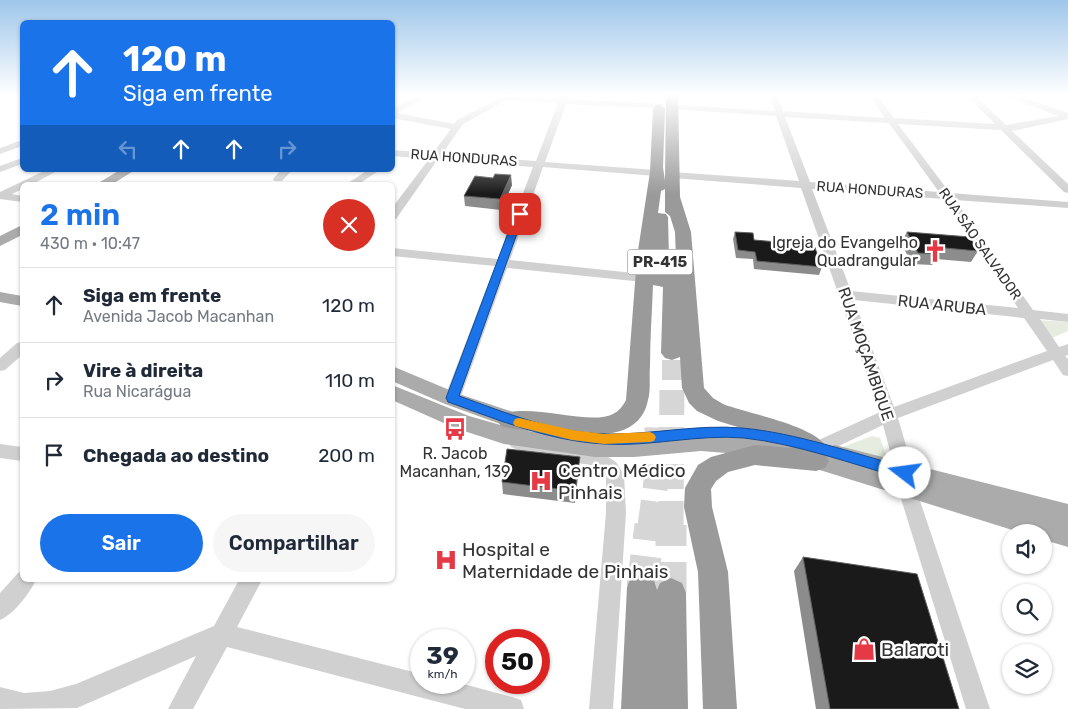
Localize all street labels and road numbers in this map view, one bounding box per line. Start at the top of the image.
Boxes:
street label: RUA HONDURAS [410,146,518,170]
street label: RUA HONDURAS [816,178,924,202]
street label: RUA SÃO SALVADOR [935,184,1026,303]
road number: PR-415 [628,250,692,274]
street label: RUA MOÇAMBIQUE [834,285,898,423]
street label: RUA ARUBA [897,291,988,319]

